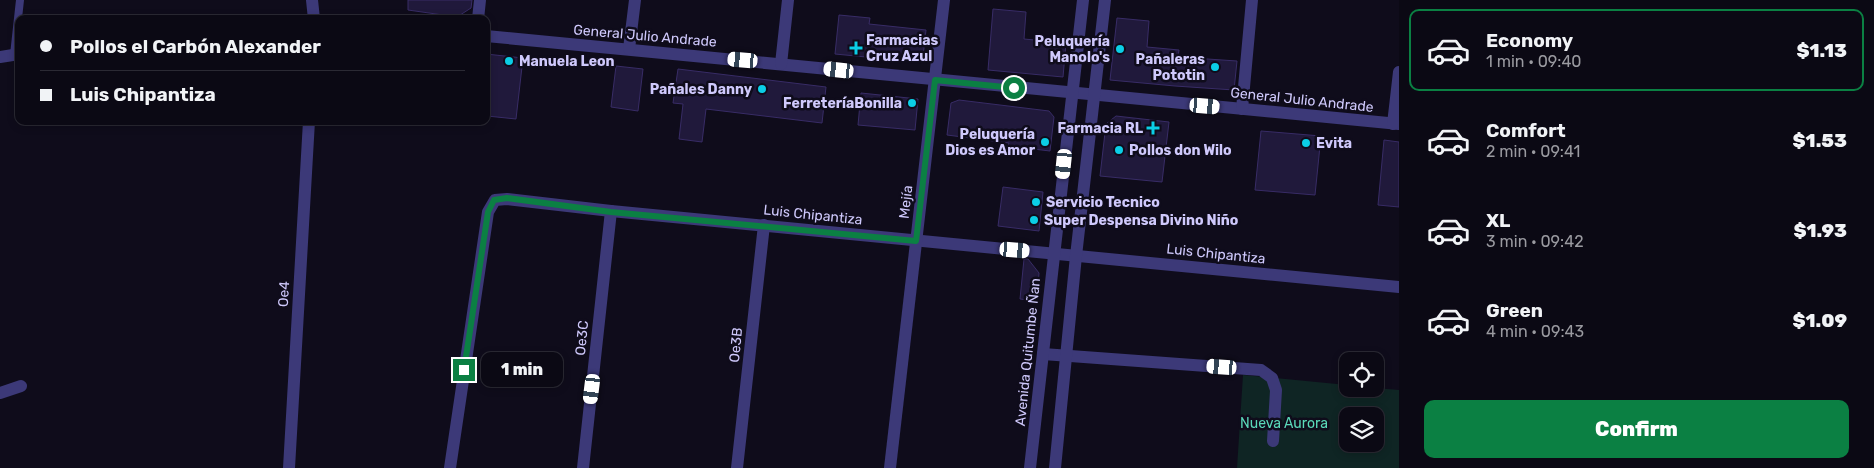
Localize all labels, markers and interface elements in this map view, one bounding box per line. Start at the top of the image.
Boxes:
street label: General Julio Andrade [573,21,718,51]
icon: car [1426,28,1471,73]
text: Economy [1486,29,1573,52]
place label: Farmacias Cruz Azul [866,32,939,65]
place label: Peluquería Manolo's [1035,33,1110,66]
text: Pollos el Carbón Alexander [70,35,321,58]
text: $1.13 [1796,39,1847,62]
marker: Farmacias Cruz Azul [850,42,862,54]
marker: Peluquería Manolo's [1114,43,1126,55]
car [727,51,758,69]
place label: Pañaleras Pototin [1136,51,1205,84]
text: 1 min · 09:40 [1486,52,1582,71]
place label: Manuela Leon [519,53,615,70]
marker: Manuela Leon [503,55,515,67]
car [823,61,854,79]
marker: Pañaleras Pototin [1209,61,1221,73]
route start [1003,77,1025,99]
place label: Pañales Danny [650,81,753,98]
text: Luis Chipantiza [70,83,216,106]
marker: Pañales Danny [756,83,768,95]
street label: General Julio Andrade [1230,84,1375,116]
place label: FerreteríaBonilla [783,95,902,112]
marker: FerreteríaBonilla [906,97,918,109]
car [1189,97,1220,115]
icon: car [1426,118,1471,163]
text: Comfort [1486,119,1566,142]
place label: Farmacia RL [1057,120,1144,137]
marker: Farmacia RL [1147,122,1159,134]
place label: Peluquería Dios es Amor [945,126,1036,159]
text: $1.53 [1793,129,1847,152]
place label: Evita [1316,135,1352,152]
marker: Peluquería Dios es Amor [1039,136,1051,148]
marker: Evita [1300,137,1312,149]
place label: Pollos don Wilo [1129,142,1232,159]
text: 2 min · 09:41 [1486,142,1580,161]
marker: Pollos don Wilo [1113,144,1125,156]
car [1054,148,1073,180]
street label: Mejía [896,184,916,220]
place label: Servicio Tecnico [1046,194,1160,211]
marker: Servicio Tecnico [1030,196,1042,208]
street label: Luis Chipantiza [763,201,863,229]
icon: car [1426,208,1471,253]
text: XL [1486,209,1510,232]
place label: Super Despensa Divino Niño [1044,212,1238,229]
marker: Super Despensa Divino Niño [1028,214,1040,226]
text: $1.93 [1793,219,1847,242]
text: 3 min · 09:42 [1486,232,1584,251]
street label: Luis Chipantiza [1166,240,1266,268]
car [999,241,1030,259]
street label: Avenida Quitumbe Ñan [1011,277,1044,427]
street label: Oe4 [275,280,293,307]
icon: car [1426,298,1471,343]
text: Green [1486,299,1543,322]
text: $1.09 [1792,309,1847,332]
street label: Oe3C [572,320,592,356]
text: 4 min · 09:43 [1486,322,1584,341]
street label: Oe3B [726,327,746,363]
callout: 1 min [482,352,564,388]
map controls [1339,352,1384,452]
button: locate [1339,352,1384,397]
car [1206,358,1237,376]
route end [453,359,475,381]
text: 1 min [501,360,543,379]
car [582,373,601,405]
button: Confirm [1424,400,1849,458]
button: layers [1339,407,1384,452]
park label: Nueva Aurora [1240,415,1328,432]

